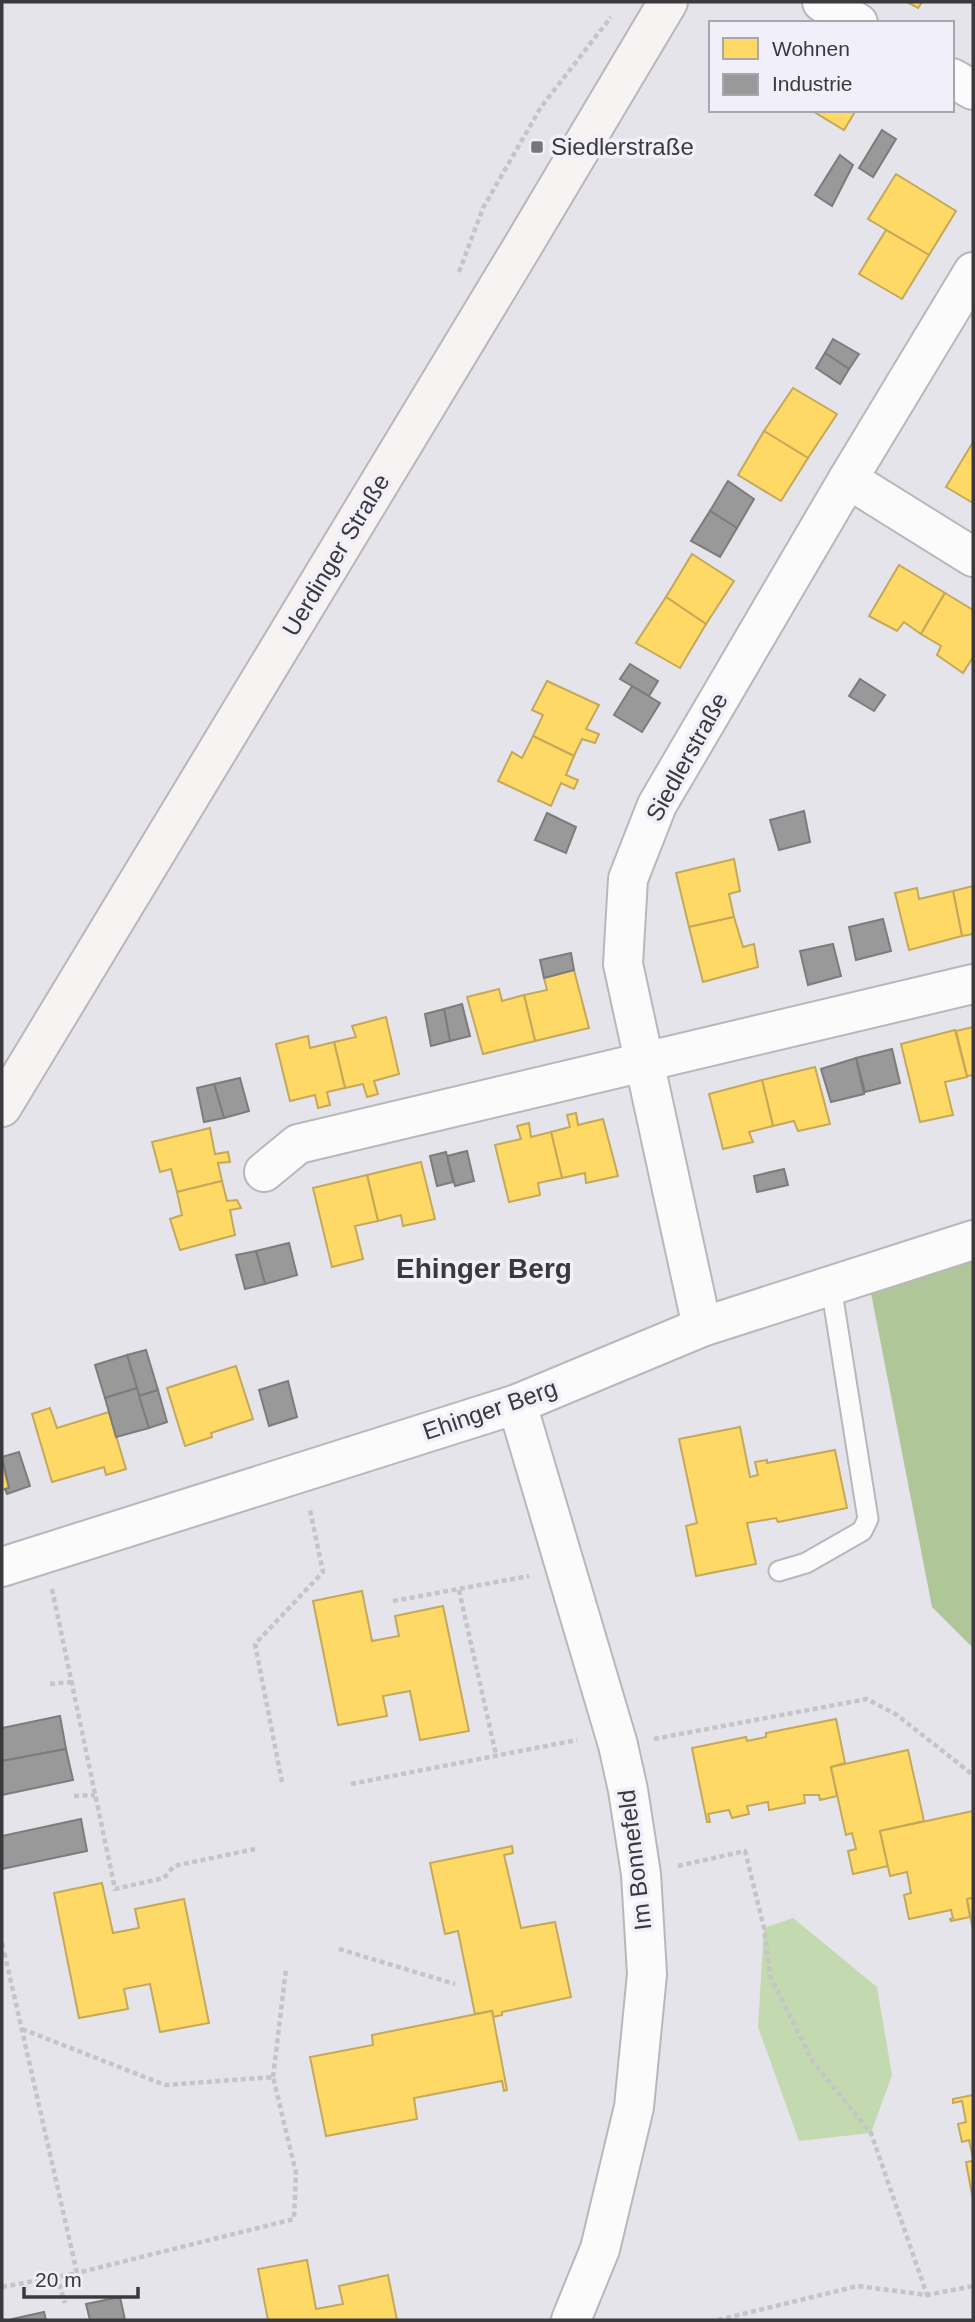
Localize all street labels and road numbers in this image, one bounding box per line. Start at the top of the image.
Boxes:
street label: Uerdinger Straße [277,469,395,641]
street label: Siedlerstraße [640,688,733,826]
street label: Ehinger Berg [419,1374,560,1445]
street label: Im Bonnefeld [612,1788,657,1932]

